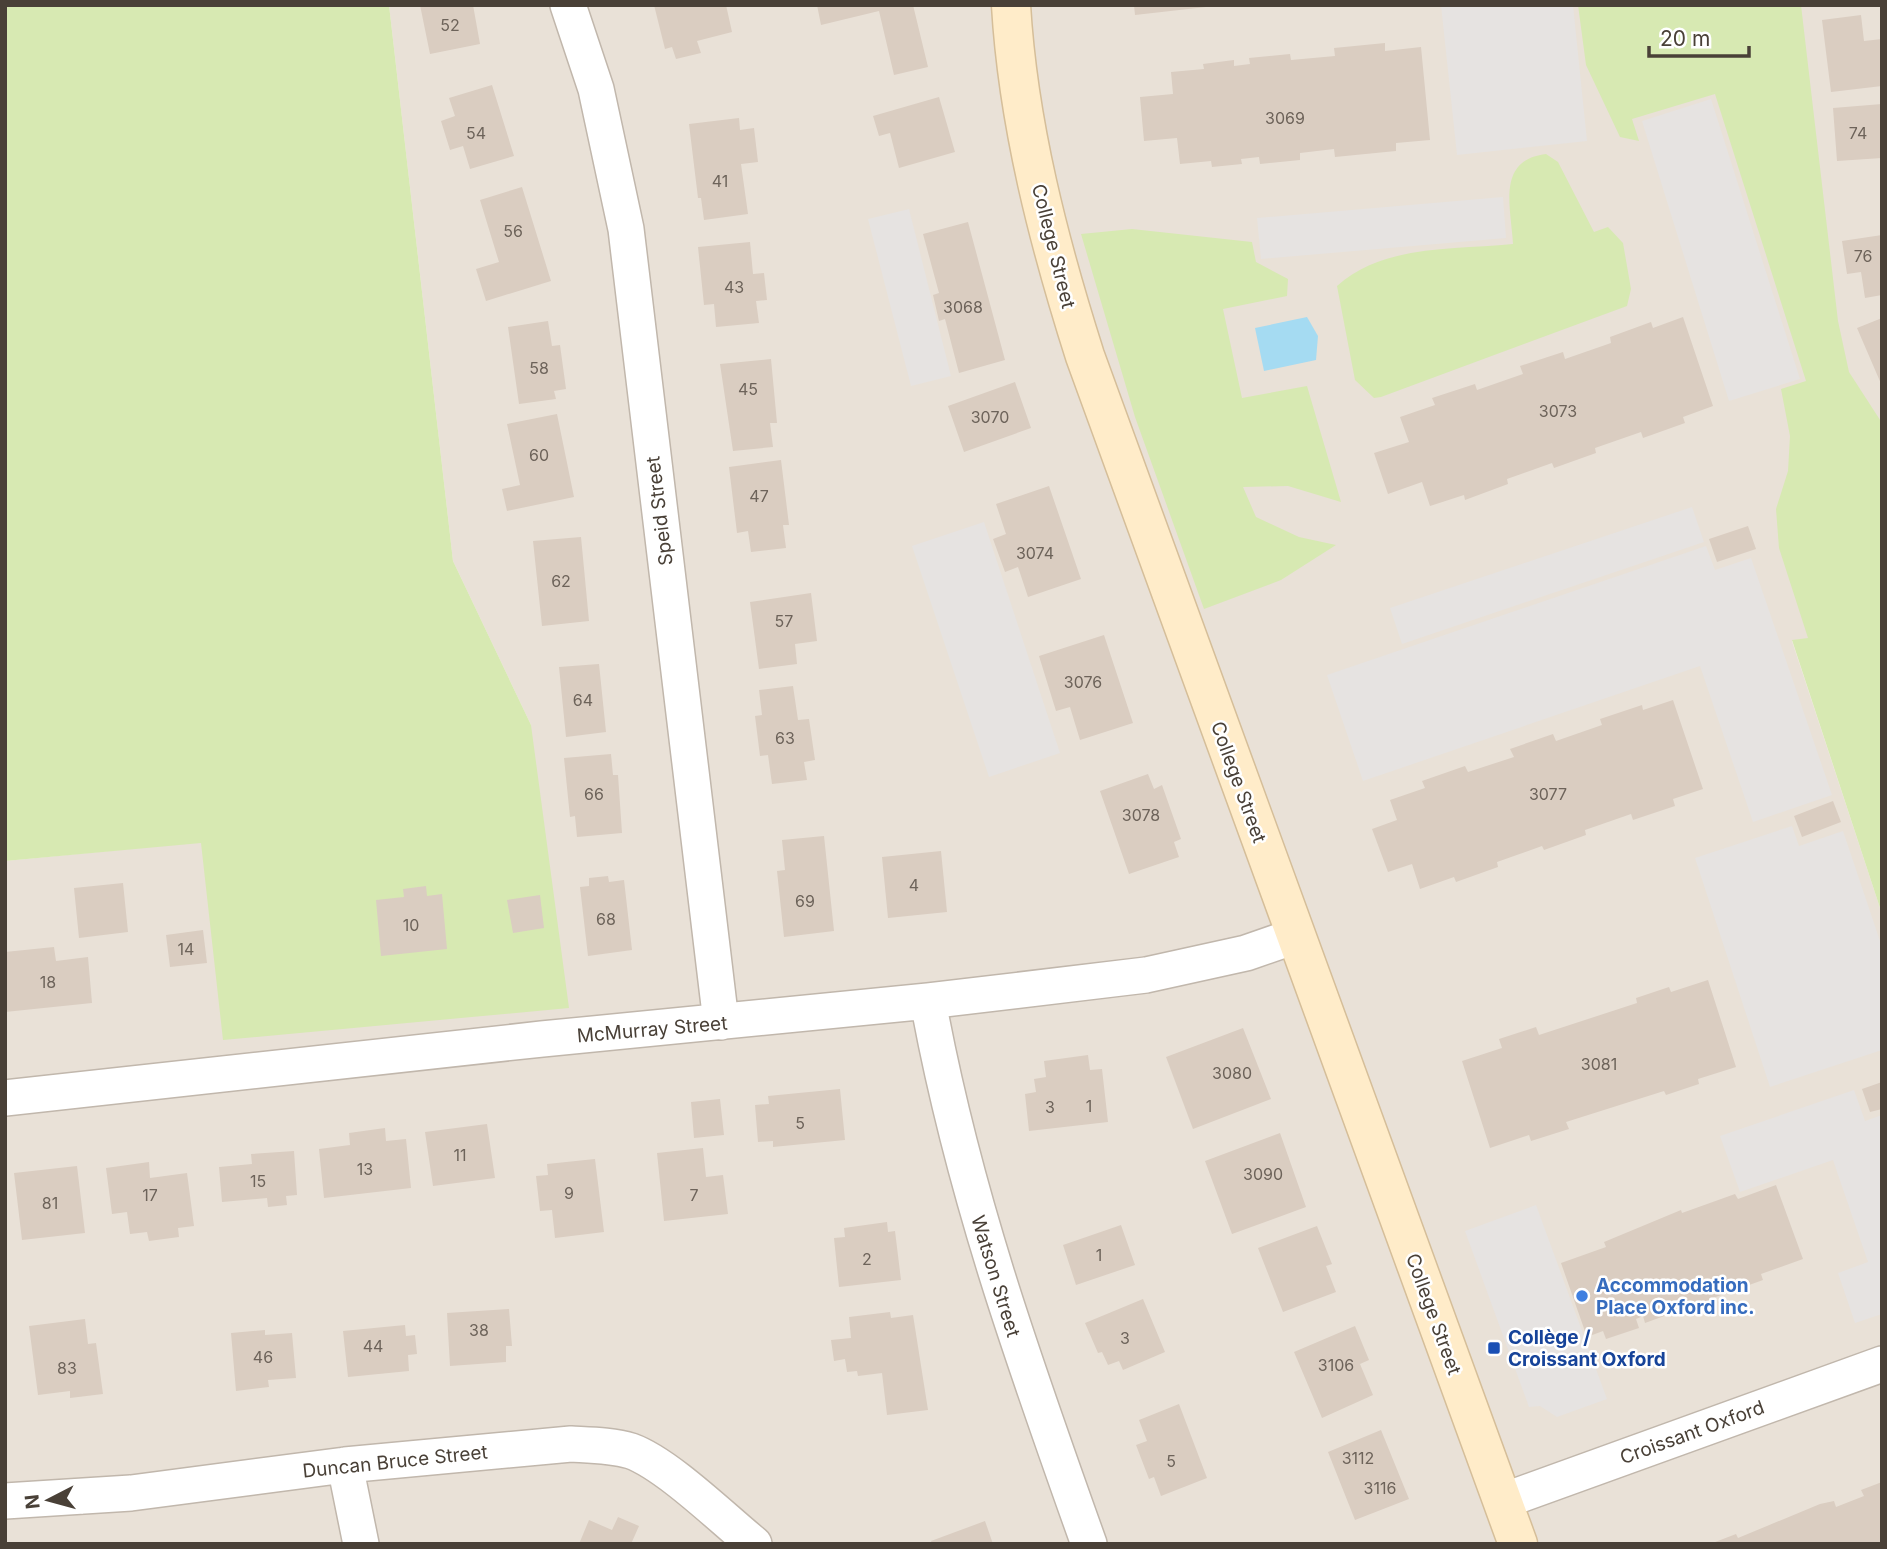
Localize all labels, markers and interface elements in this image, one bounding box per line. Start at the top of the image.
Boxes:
scale bar [1649,14,1749,58]
house number: 52 [440,15,460,35]
text: 20 m [1660,26,1710,51]
house number: 3069 [1265,108,1305,128]
house number: 54 [466,123,486,143]
house number: 74 [1849,123,1867,143]
house number: 41 [712,171,728,191]
street label: College Street [1027,182,1080,311]
house number: 56 [503,221,523,241]
house number: 76 [1854,246,1872,266]
house number: 43 [724,277,744,297]
house number: 3068 [943,297,983,317]
house number: 58 [529,358,549,378]
house number: 45 [738,379,758,399]
house number: 3073 [1539,401,1577,421]
house number: 3070 [971,407,1009,427]
house number: 60 [529,445,549,465]
street label: Speid Street [641,455,678,567]
house number: 47 [749,486,769,506]
house number: 3074 [1016,543,1054,563]
house number: 62 [551,571,571,591]
house number: 57 [775,611,793,631]
house number: 3076 [1064,672,1102,692]
house number: 64 [573,690,593,710]
street label: College Street [1206,718,1271,846]
house number: 63 [775,728,795,748]
house number: 66 [584,784,604,804]
house number: 3077 [1529,784,1567,804]
house number: 3078 [1122,805,1160,825]
house number: 4 [909,875,919,895]
house number: 69 [795,891,815,911]
house number: 68 [596,909,616,929]
house number: 10 [403,915,419,935]
house number: 14 [178,939,194,959]
house number: 18 [40,972,56,992]
street label: McMurray Street [576,1011,728,1048]
house number: 3081 [1581,1054,1617,1074]
house number: 3080 [1212,1063,1252,1083]
house number: 1 [1086,1096,1092,1116]
house number: 3 [1045,1097,1055,1117]
house number: 5 [795,1113,805,1133]
house number: 11 [453,1145,467,1165]
house number: 13 [357,1159,373,1179]
house number: 3090 [1243,1164,1283,1184]
house number: 15 [250,1171,266,1191]
house number: 9 [564,1183,574,1203]
house number: 17 [142,1185,158,1205]
house number: 7 [689,1185,699,1205]
house number: 81 [42,1193,58,1213]
street label: Watson Street [966,1213,1025,1340]
house number: 1 [1096,1245,1102,1265]
house number: 2 [862,1249,872,1269]
street label: College Street [1401,1250,1466,1378]
place label: Accommodation Place Oxford inc. [1596,1274,1754,1319]
marker: Accommodation Place Oxford inc. [1574,1288,1590,1304]
house number: 38 [469,1320,489,1340]
place label: Collège / Croissant Oxford [1508,1326,1666,1371]
house number: 3 [1120,1328,1130,1348]
house number: 44 [363,1336,383,1356]
marker: Collège / Croissant Oxford [1486,1340,1502,1356]
house number: 46 [253,1347,273,1367]
house number: 3106 [1318,1355,1354,1375]
house number: 83 [57,1358,77,1378]
street label: Croissant Oxford [1617,1396,1767,1469]
street label: Duncan Bruce Street [301,1440,489,1483]
house number: 3112 [1342,1448,1374,1468]
house number: 5 [1166,1451,1176,1471]
north arrow [14,1465,84,1535]
house number: 3116 [1364,1478,1396,1498]
text: N [20,1493,45,1510]

